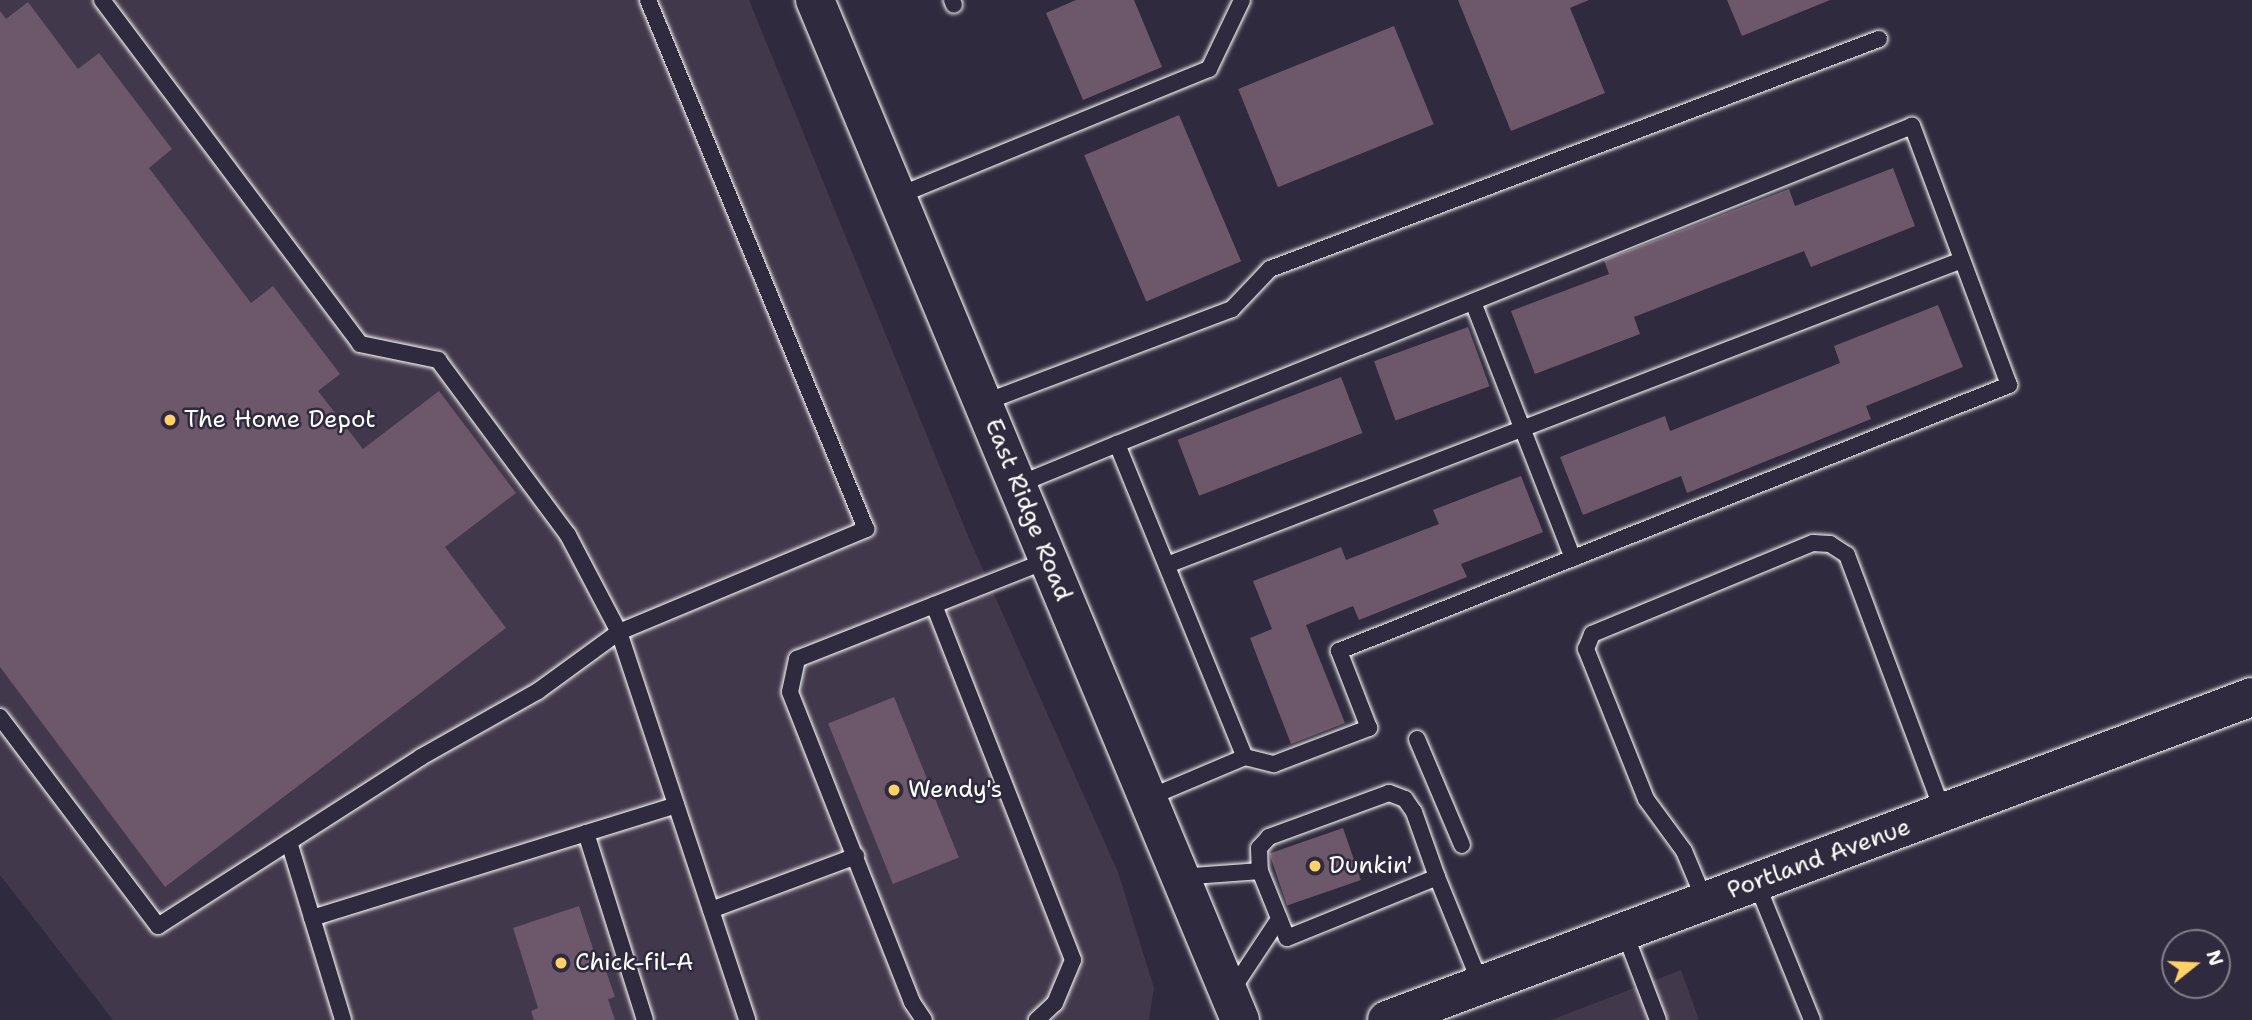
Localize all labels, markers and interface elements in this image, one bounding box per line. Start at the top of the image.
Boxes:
place label: The Home Depot [184,406,376,434]
marker: The Home Depot [162,412,178,428]
street label: East Ridge Road [978,415,1078,605]
place label: Wendy's [908,776,1002,804]
marker: Wendy's [886,782,902,798]
street label: Portland Avenue [1723,812,1915,906]
place label: Dunkin' [1329,852,1412,880]
marker: Dunkin' [1307,858,1323,874]
north arrow [2161,929,2231,999]
text: N [2200,947,2229,969]
place label: Chick-fil-A [575,949,694,977]
marker: Chick-fil-A [553,955,569,971]

